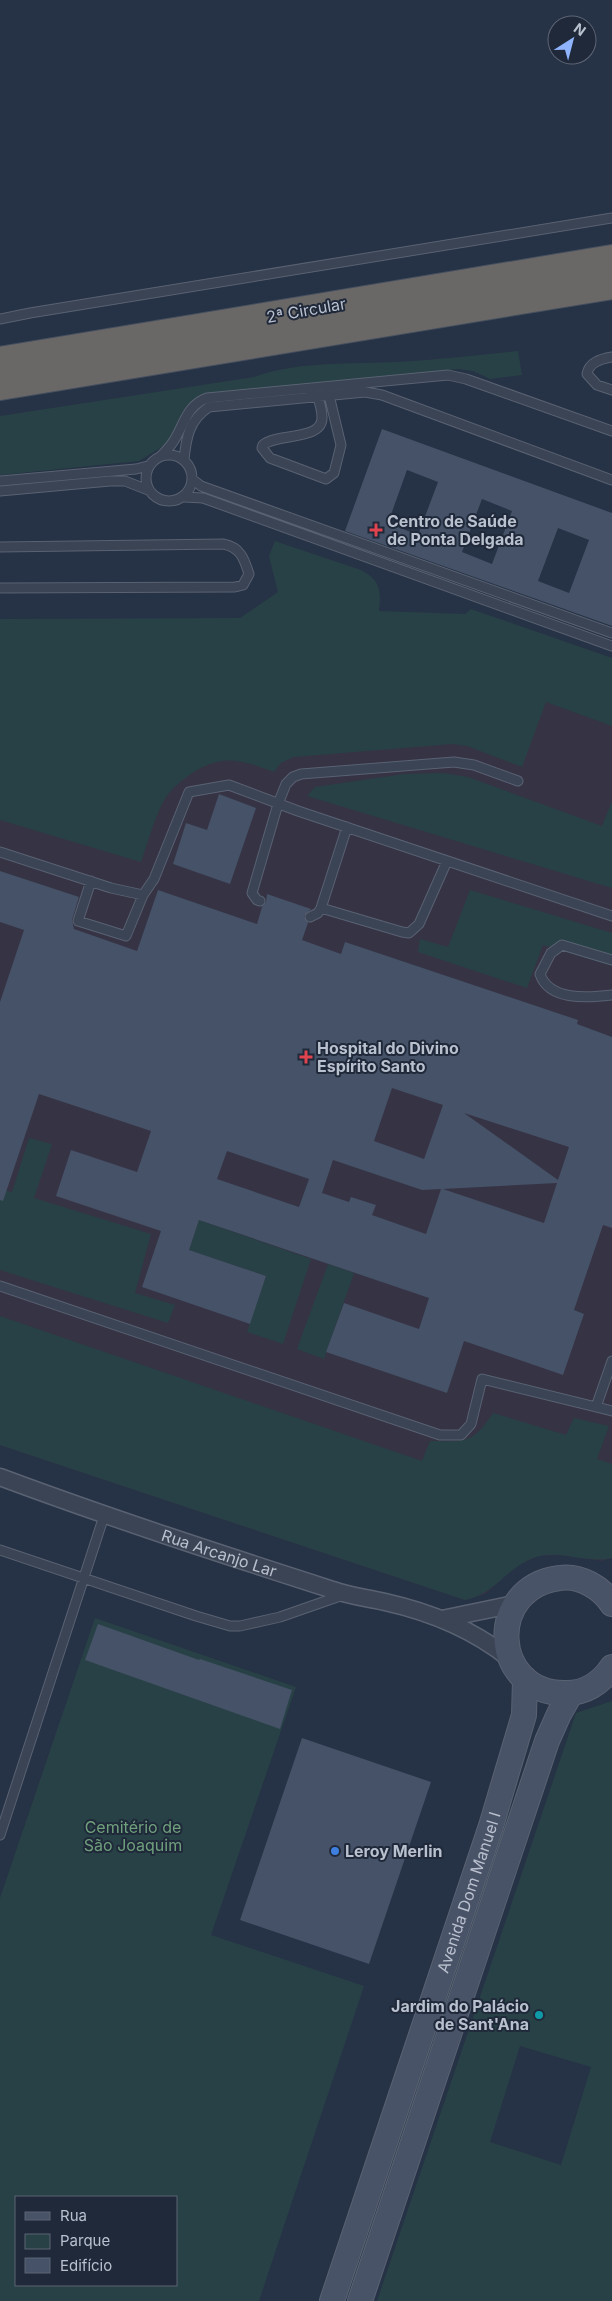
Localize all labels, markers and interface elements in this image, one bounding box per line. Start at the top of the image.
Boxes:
north arrow [547,15,597,65]
text: N [571,19,589,39]
street label: 2ª Circular [265,293,347,327]
place label: Centro de Saúde de Ponta Delgada [387,511,524,549]
marker: Centro de Saúde de Ponta Delgada [369,523,383,537]
place label: Hospital do Divino Espírito Santo [317,1038,459,1076]
marker: Hospital do Divino Espírito Santo [299,1050,313,1064]
street label: Rua Arcanjo Lar [159,1525,279,1581]
street label: Avenida Dom Manuel I [433,1809,505,1975]
park label: Cemitério de São Joaquim [84,1817,182,1855]
place label: Leroy Merlin [345,1841,442,1861]
marker: Leroy Merlin [329,1845,341,1857]
place label: Jardim do Palácio de Sant'Ana [391,1996,529,2034]
marker: Jardim do Palácio de Sant'Ana [533,2009,545,2021]
legend [15,2196,178,2286]
text: Rua [60,2206,87,2225]
text: Parque [60,2231,110,2250]
text: Edifício [60,2256,112,2275]

